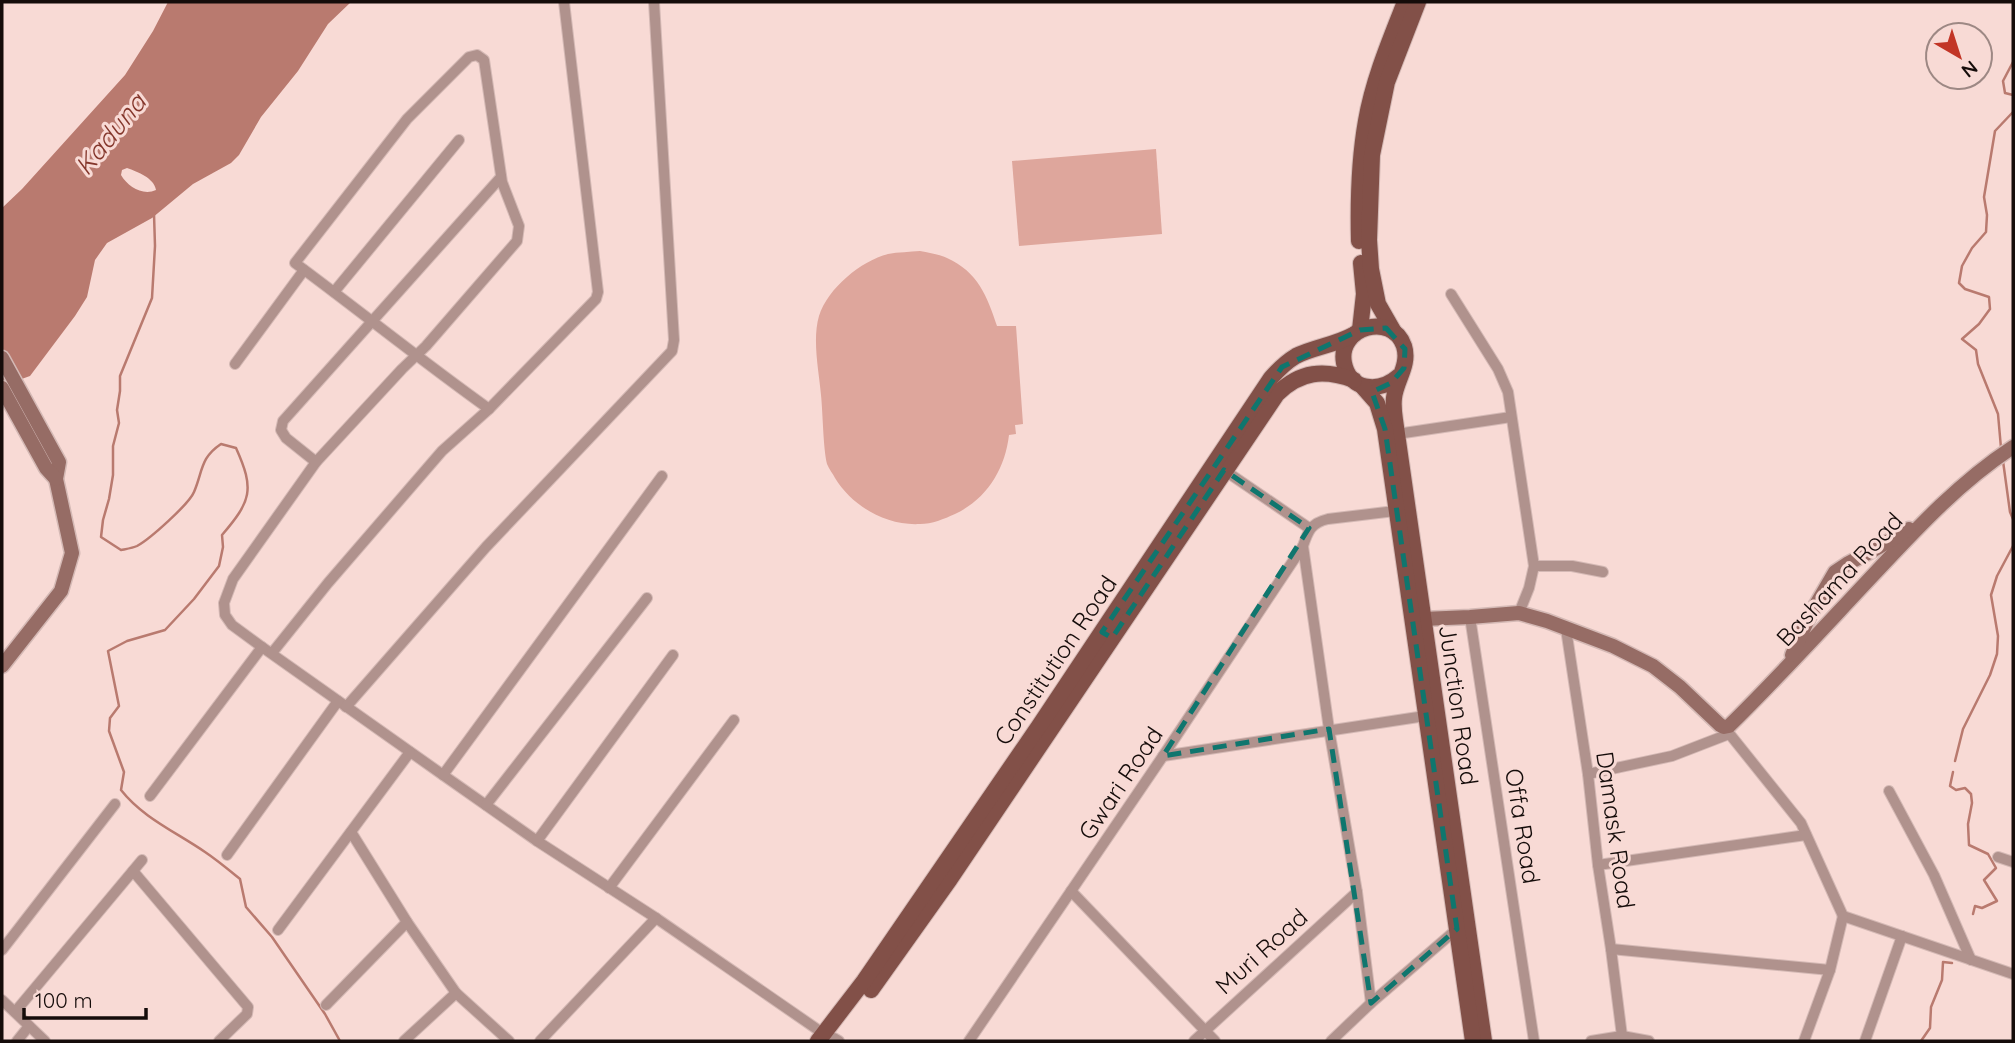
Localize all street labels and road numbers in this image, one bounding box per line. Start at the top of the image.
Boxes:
street label: Bashama Road [1769,506,1909,652]
street label: Constitution Road [987,569,1123,751]
street label: Junction Road [1433,623,1485,787]
street label: Gwari Road [1071,721,1169,845]
street label: Damask Road [1590,749,1642,911]
street label: Offa Road [1499,766,1547,886]
street label: Muri Road [1209,902,1313,1000]

